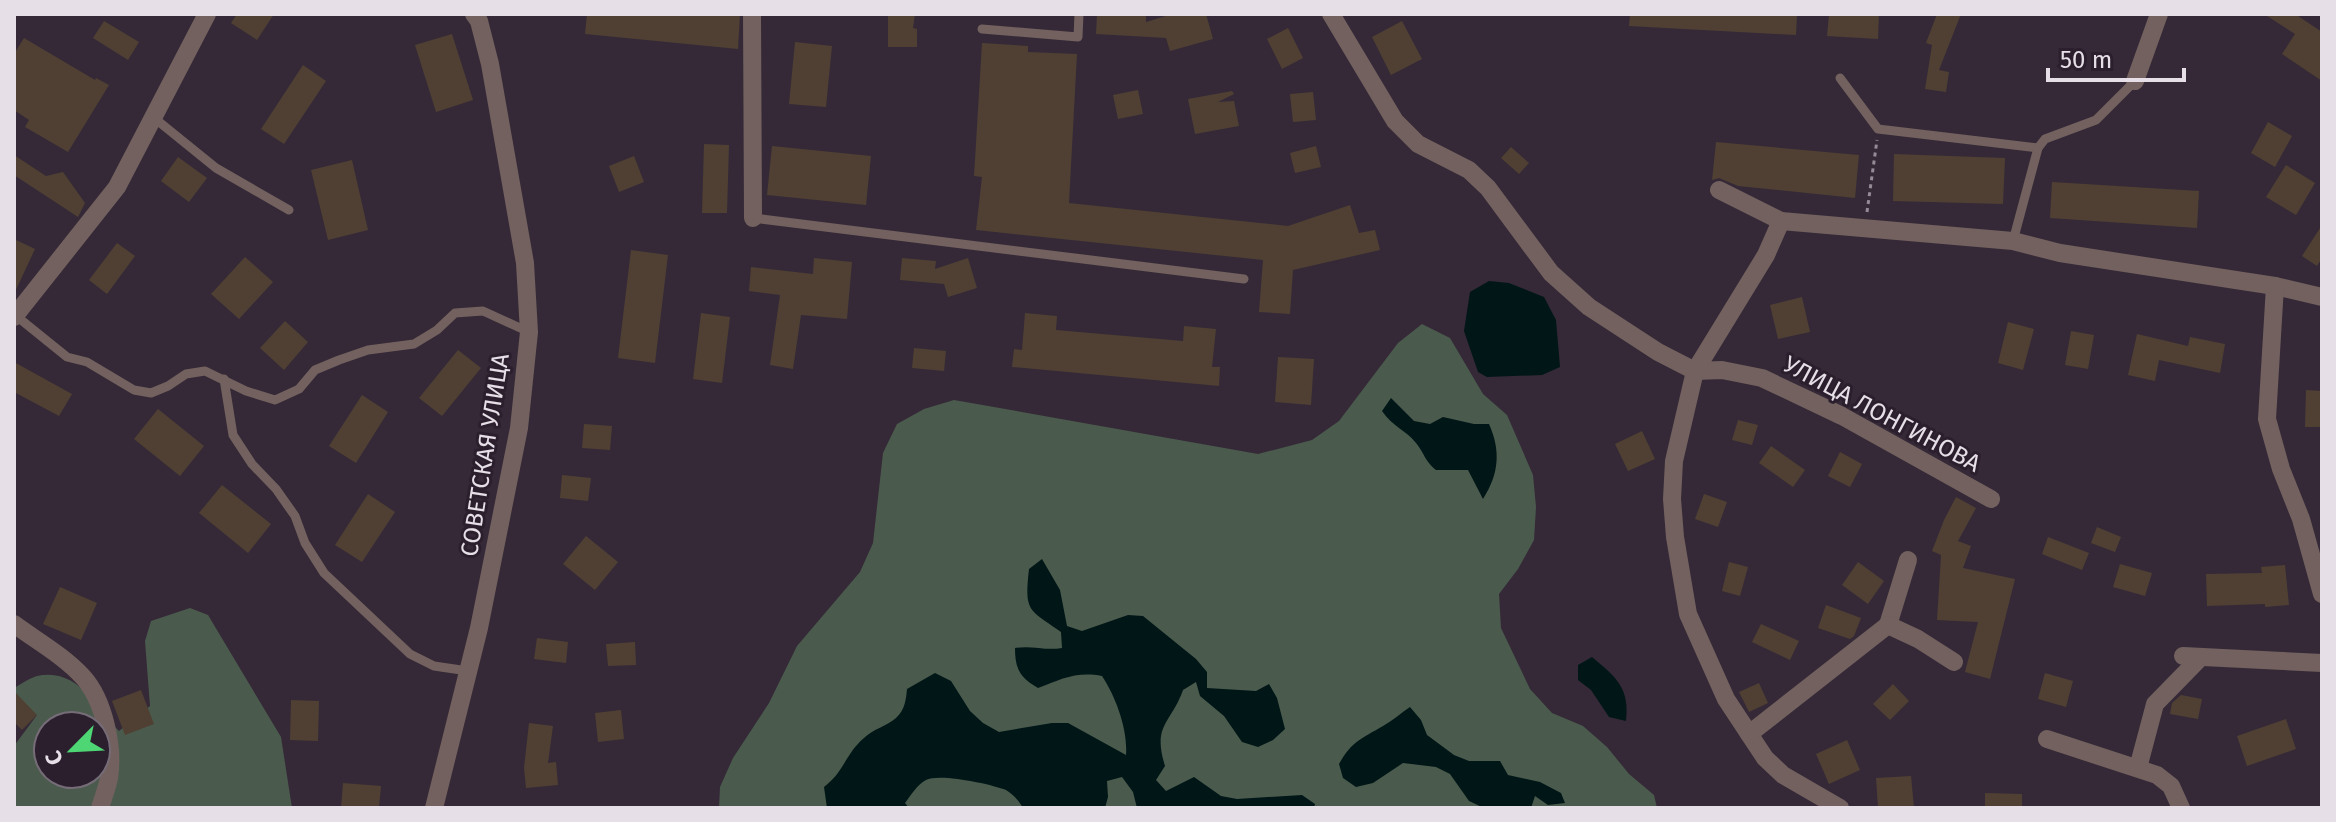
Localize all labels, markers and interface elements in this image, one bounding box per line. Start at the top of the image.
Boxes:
scale bar [2048,32,2184,82]
text: 50 m [2060,46,2112,74]
street label: УЛИЦА ЛОНГИНОВА [1779,350,1986,478]
street label: СОВЕТСКАЯ УЛИЦА [455,351,515,558]
north arrow [32,710,112,790]
text: С [39,746,69,769]

